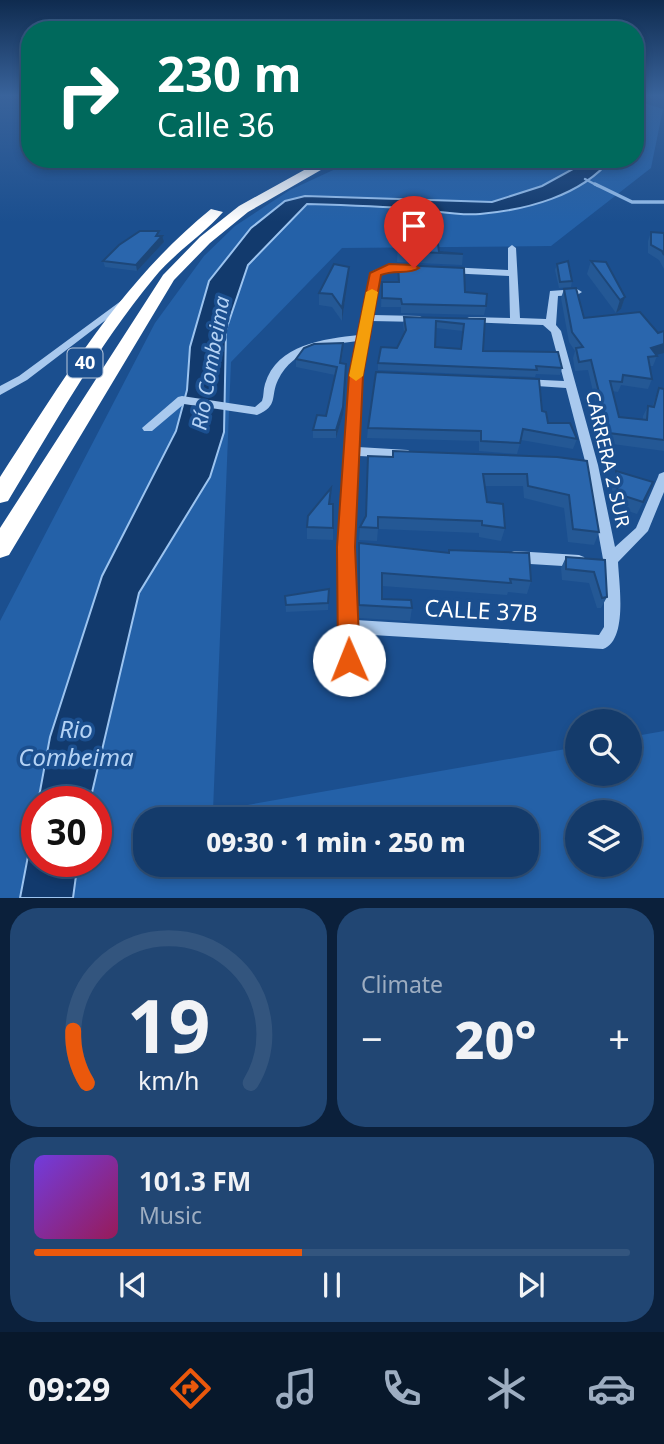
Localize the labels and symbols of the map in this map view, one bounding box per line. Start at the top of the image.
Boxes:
pin [384,196,444,268]
water label: Río Combeima [184,294,236,432]
road number: 40 [68,348,102,377]
street label: CARRERA 2 SUR [580,388,636,530]
street label: CALLE 37B [424,591,538,629]
position arrow [312,623,386,697]
water label: Rio Combeima [18,712,134,773]
speed limit sign: 30 [21,786,112,877]

